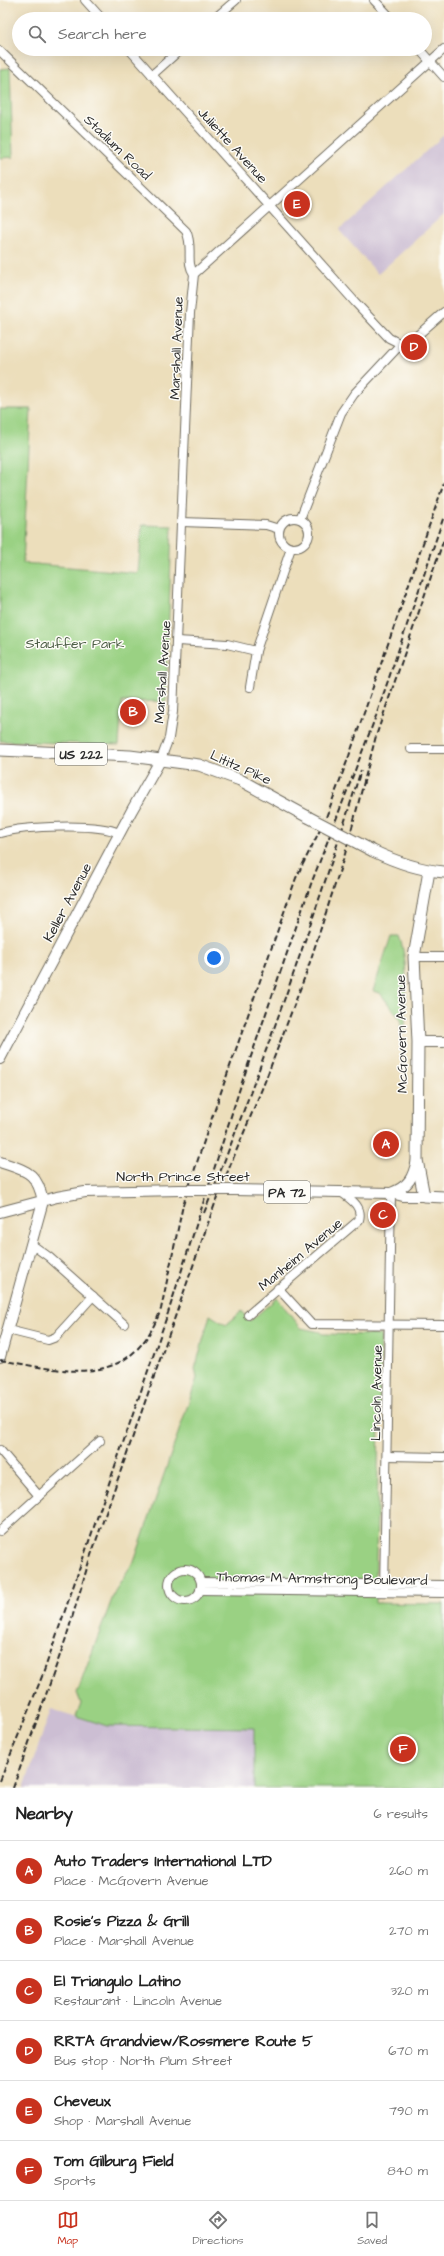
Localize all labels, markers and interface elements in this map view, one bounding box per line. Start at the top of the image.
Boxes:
search box [12,12,432,56]
icon: search [26,23,48,45]
text: Search here [58,24,147,45]
street label: Juliette Avenue [193,103,272,188]
street label: Stadium Road [79,110,155,185]
pin: E [284,189,310,219]
street label: Marshall Avenue [165,296,189,400]
pin: D [401,332,427,362]
street label: Marshall Avenue [149,620,177,724]
park label: Stauffer Park [26,634,125,654]
pin: B [120,697,146,727]
road number: US 222 [55,743,107,765]
street label: Lititz Pike [207,746,275,790]
street label: Keller Avenue [39,859,97,946]
your location [204,948,224,968]
street label: McGovern Avenue [391,974,413,1093]
pin: A [373,1129,399,1159]
street label: North Prince Street [116,1167,250,1187]
road number: PA 72 [264,1181,310,1203]
pin: C [370,1200,396,1230]
street label: Manheim Avenue [254,1213,347,1296]
street label: Lincoln Avenue [366,1345,388,1441]
street label: Thomas M Armstrong Boulevard [216,1567,428,1591]
pin: F [390,1734,416,1764]
text: Nearby [16,1802,73,1826]
text: 6 results [373,1805,428,1823]
text: Auto Traders International LTD [54,1851,272,1872]
text: A [25,1862,33,1880]
text: 260 m [389,1862,428,1880]
text: Place · McGovern Avenue [54,1872,209,1890]
text: Rosie’s Pizza & Grill [54,1911,189,1932]
text: B [24,1922,34,1940]
text: 270 m [389,1922,428,1940]
text: Place · Marshall Avenue [54,1932,194,1950]
text: El Triangulo Latino [54,1971,181,1992]
text: C [24,1982,34,2000]
text: 320 m [390,1982,428,2000]
text: Restaurant · Lincoln Avenue [54,1992,222,2010]
text: RRTA Grandview/Rossmere Route 5 [54,2031,313,2052]
text: D [25,2042,33,2060]
text: 670 m [388,2042,428,2060]
text: Bus stop · North Plum Street [54,2052,232,2070]
text: Cheveux [54,2091,111,2112]
text: E [25,2102,33,2120]
text: 790 m [389,2102,428,2120]
text: Shop · Marshall Avenue [54,2112,191,2130]
text: Tom Gilburg Field [54,2151,173,2172]
text: F [24,2162,34,2180]
text: 840 m [387,2162,428,2180]
text: Sports [54,2172,96,2190]
tab: Map [57,2209,79,2248]
tab: Directions [192,2209,244,2248]
tab: Saved [357,2209,387,2248]

